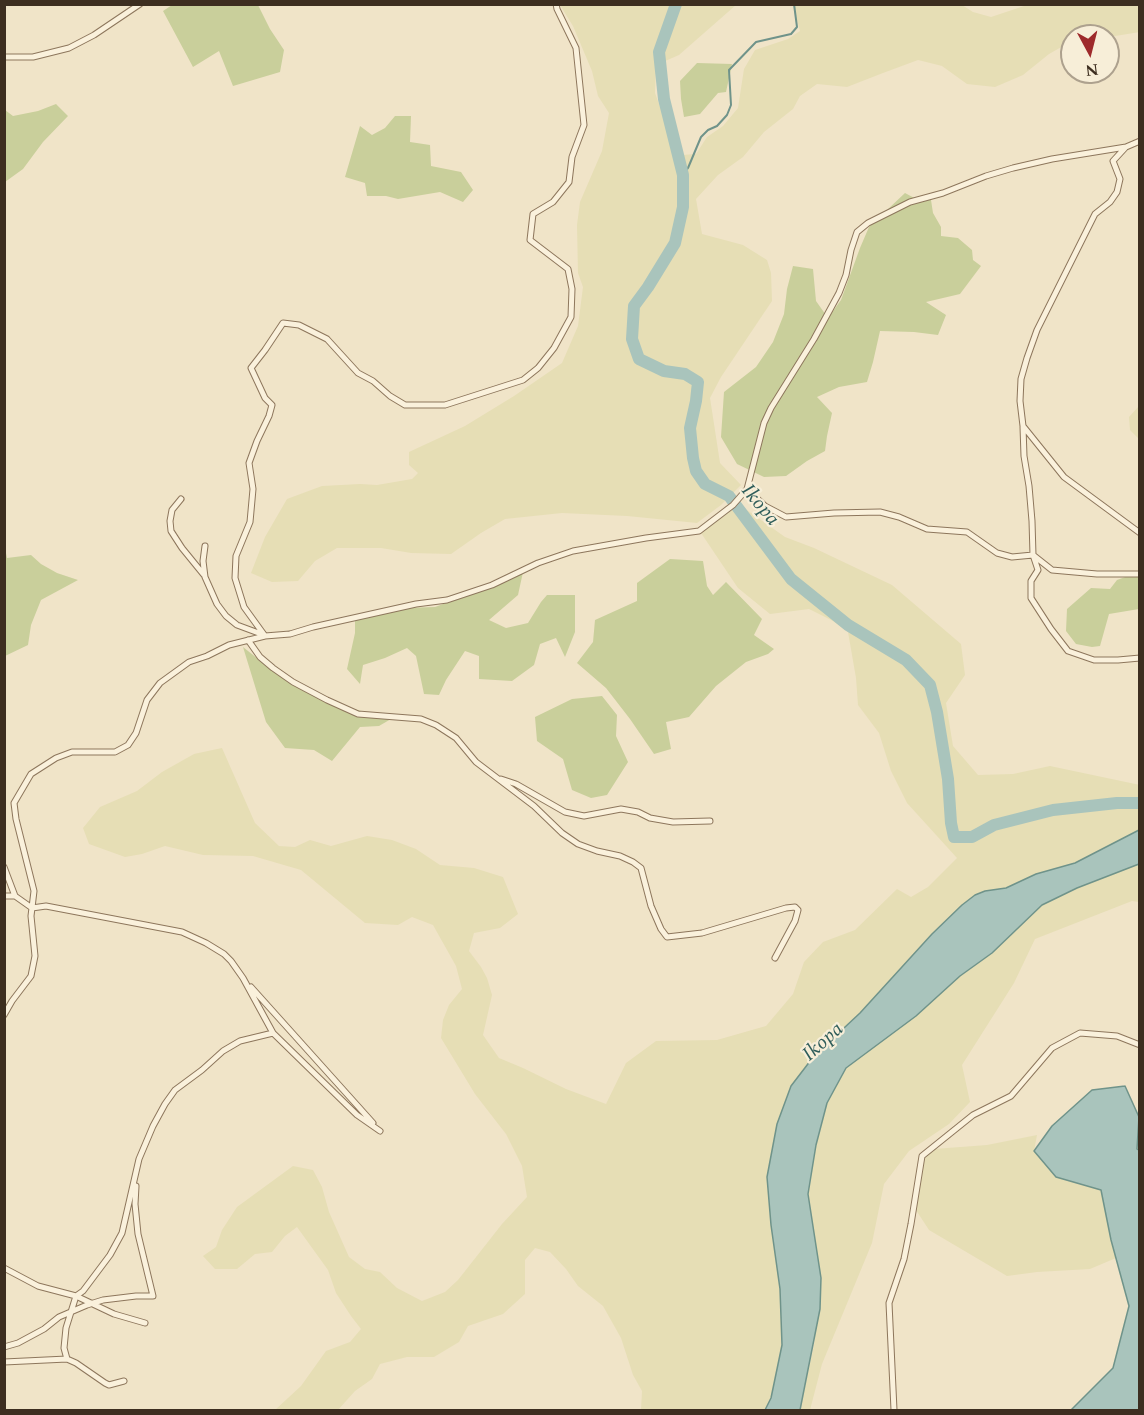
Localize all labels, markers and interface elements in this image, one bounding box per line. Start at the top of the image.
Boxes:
north arrow [1060,24,1120,84]
text: N [1084,57,1100,83]
water label: Ikopa [735,480,783,532]
water label: Ikopa [799,1018,849,1068]

